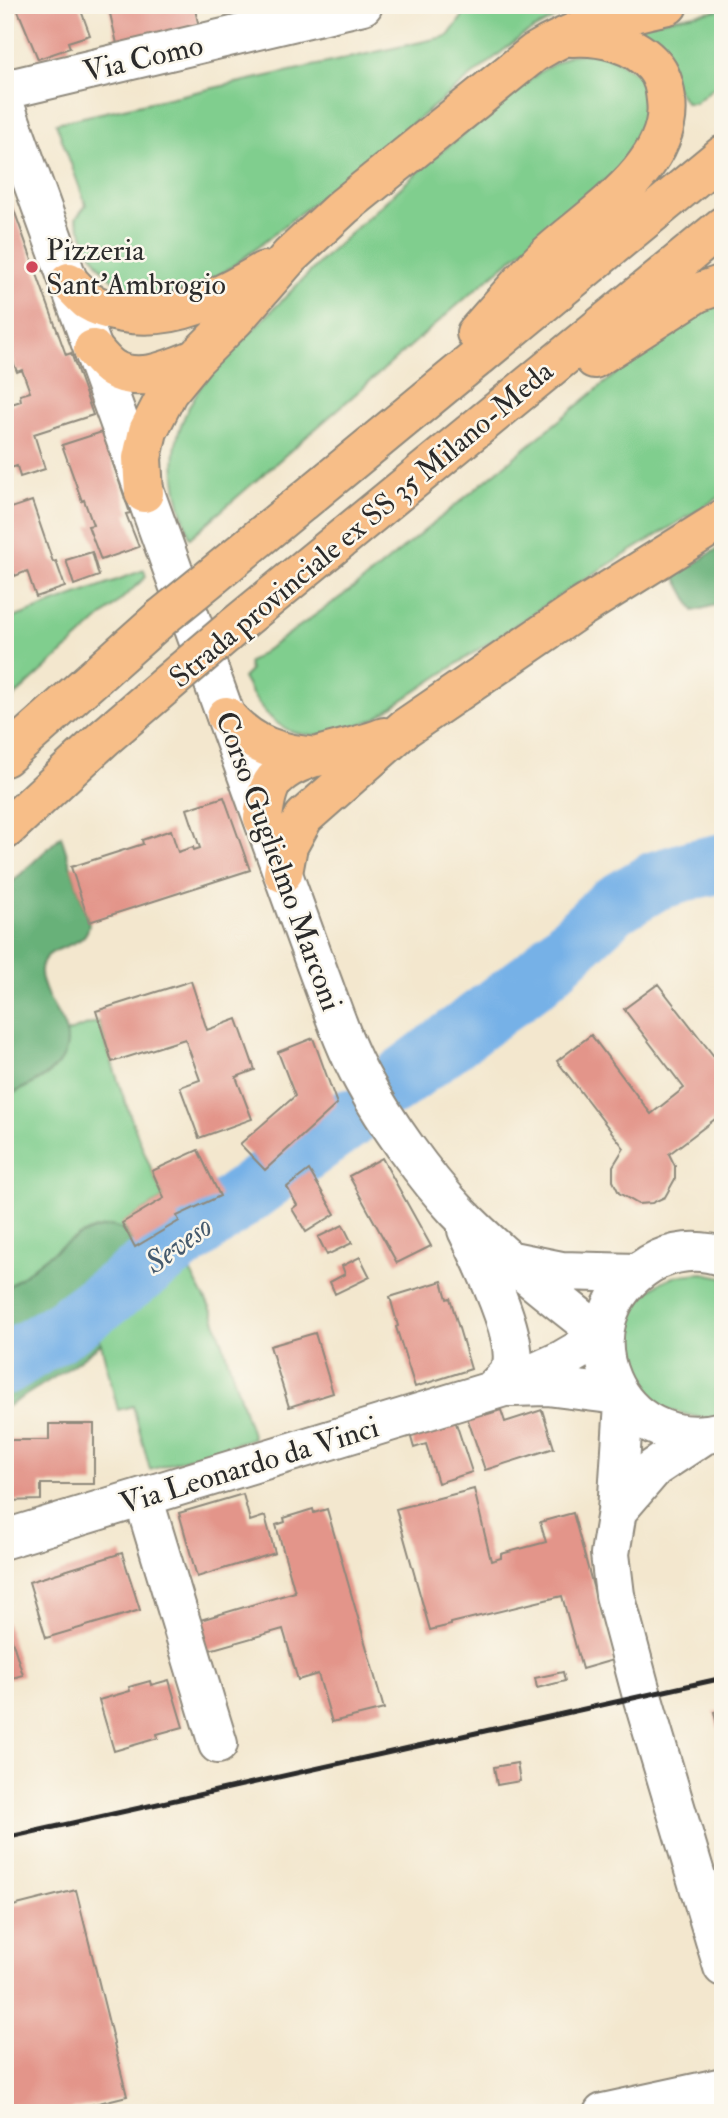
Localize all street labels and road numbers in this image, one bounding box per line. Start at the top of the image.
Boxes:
street label: Via Como [80,27,207,90]
street label: Strada provinciale ex SS 35 Milano-Meda [162,353,561,696]
street label: Corso Guglielmo Marconi [207,706,350,1016]
street label: Via Leonardo da Vinci [115,1408,383,1522]

